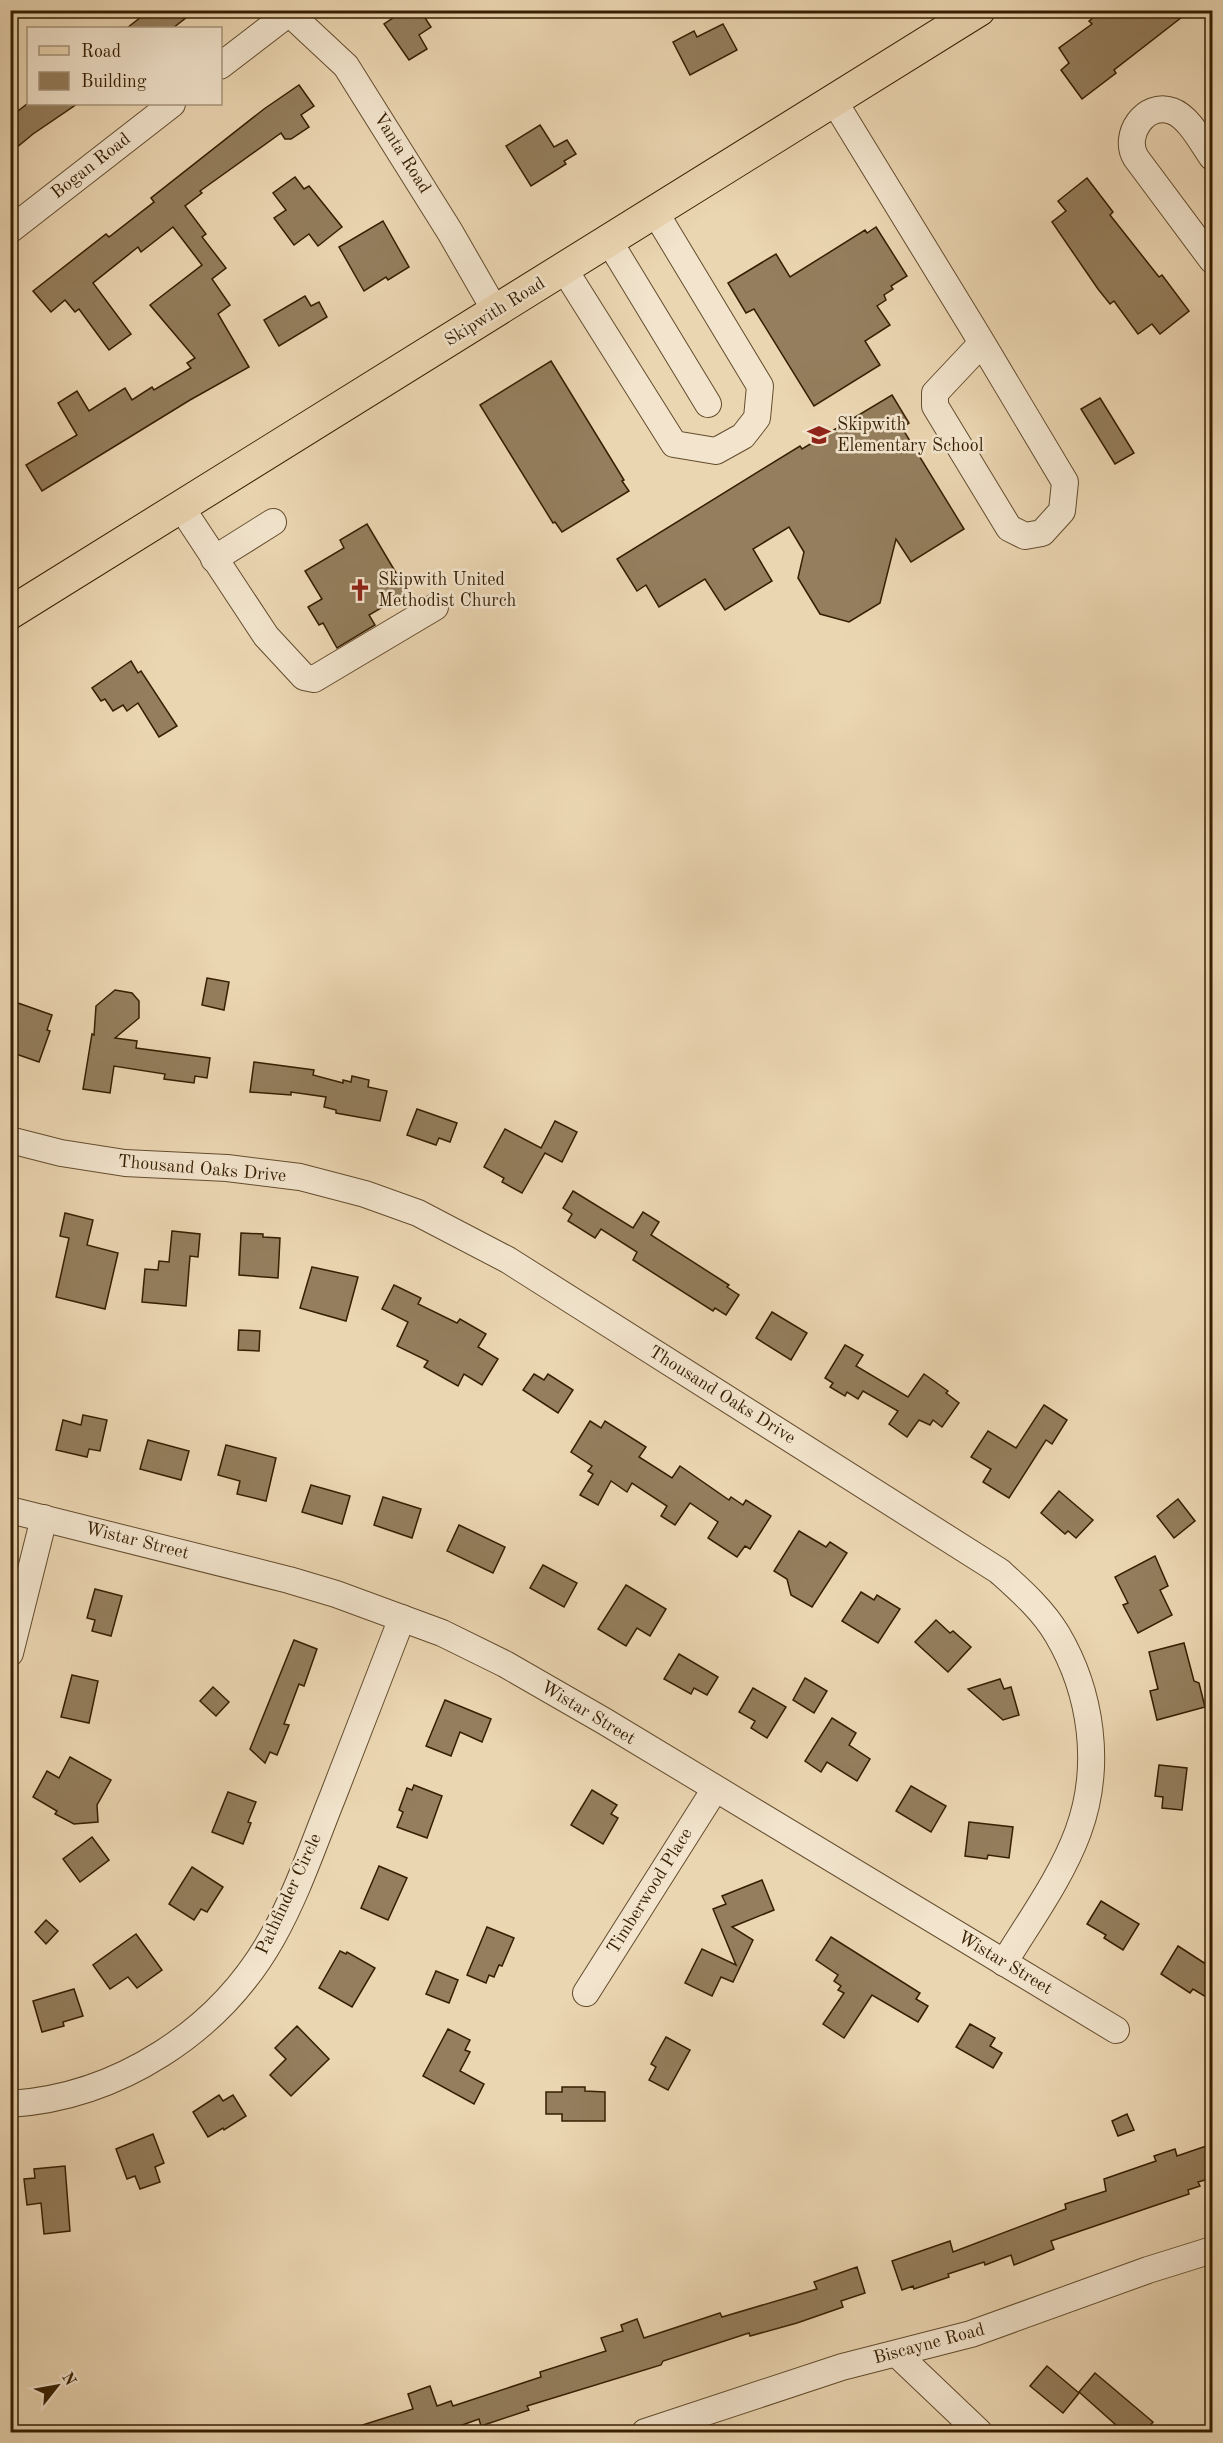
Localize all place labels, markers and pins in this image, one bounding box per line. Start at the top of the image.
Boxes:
place label: Skipwith Elementary School [837,416,984,455]
school or university icon: Skipwith Elementary School [806,422,832,448]
place label: Skipwith United Methodist Church [378,571,516,610]
church icon: Skipwith United Methodist Church [347,577,373,603]

